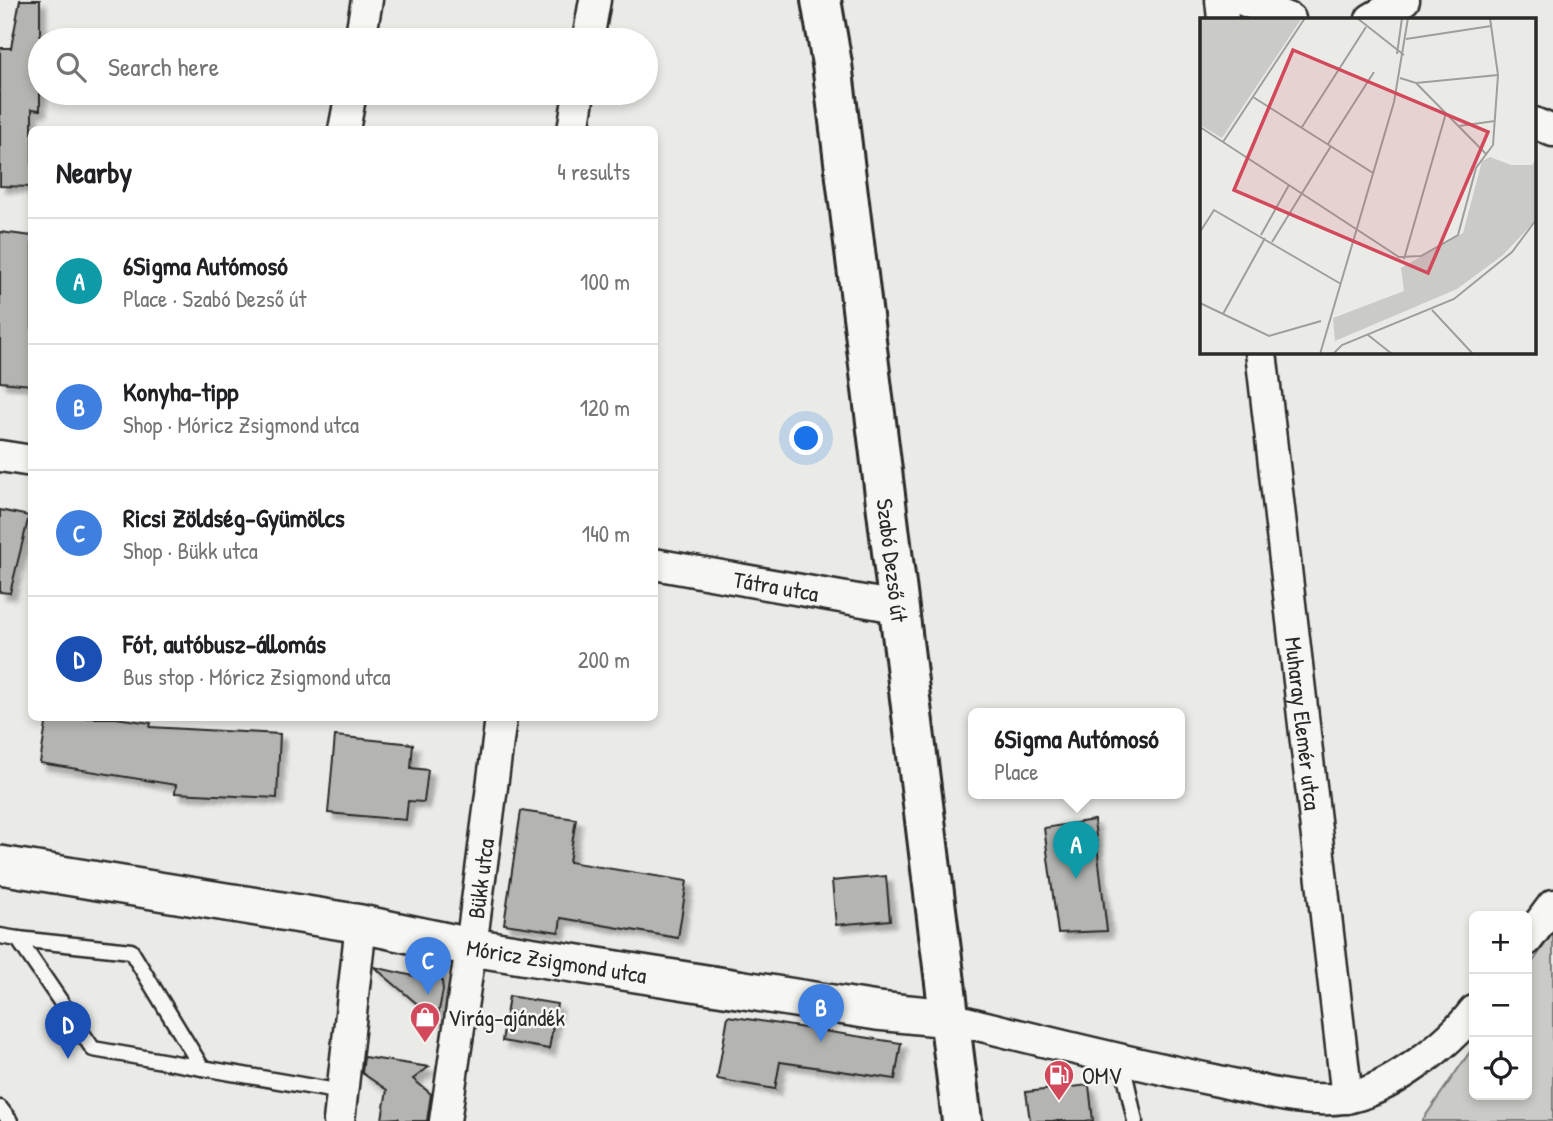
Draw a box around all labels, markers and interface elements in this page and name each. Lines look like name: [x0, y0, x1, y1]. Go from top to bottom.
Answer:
inset map: [1200, 18, 1536, 354]
search box: [28, 28, 658, 105]
icon: search: [52, 48, 90, 86]
text: Search here: [108, 49, 219, 84]
text: Nearby: [56, 152, 132, 192]
text: 4 results: [557, 156, 630, 187]
text: 6Sigma Autómosó: [123, 248, 288, 283]
text: A: [73, 266, 85, 297]
text: 100 m: [580, 266, 630, 297]
text: Place · Szabó Dezső út: [123, 283, 306, 314]
text: Konyha-tipp: [123, 374, 238, 409]
text: B: [73, 392, 85, 423]
text: 120 m: [580, 392, 630, 423]
text: Shop · Móricz Zsigmond utca: [123, 409, 359, 440]
your location: [789, 421, 823, 455]
street label: Szabó Dezső út: [870, 497, 916, 625]
text: Ricsi Zöldség-Gyümölcs: [123, 500, 345, 535]
text: C: [73, 518, 85, 549]
text: 140 m: [582, 518, 630, 549]
text: Shop · Bükk utca: [123, 535, 258, 566]
street label: Tátra utca: [731, 563, 821, 608]
text: Fót, autóbusz-állomás: [123, 626, 326, 661]
street label: Muharay Elemér utca: [1278, 635, 1329, 812]
text: D: [74, 644, 84, 675]
text: 200 m: [578, 644, 630, 675]
text: Bus stop · Móricz Zsigmond utca: [123, 661, 391, 692]
popup: [968, 708, 1185, 799]
text: 6Sigma Autómosó: [994, 721, 1159, 756]
text: Place: [994, 756, 1038, 787]
pin: A: [1053, 821, 1099, 879]
street label: Bükk utca: [459, 837, 501, 920]
map controls: [1469, 911, 1532, 1100]
button: +: [1469, 911, 1532, 974]
street label: Móricz Zsigmond utca: [465, 931, 649, 990]
pin: C: [405, 937, 451, 995]
button: −: [1469, 974, 1532, 1037]
pin: B: [798, 984, 844, 1042]
shop icon: Virág-ajándék: [408, 1000, 442, 1044]
pin: D: [45, 1001, 91, 1059]
place label: Virág-ajándék: [448, 1002, 565, 1033]
button: locate: [1469, 1037, 1532, 1100]
fuel station icon: OMV: [1042, 1058, 1076, 1102]
place label: OMV: [1082, 1060, 1121, 1091]

